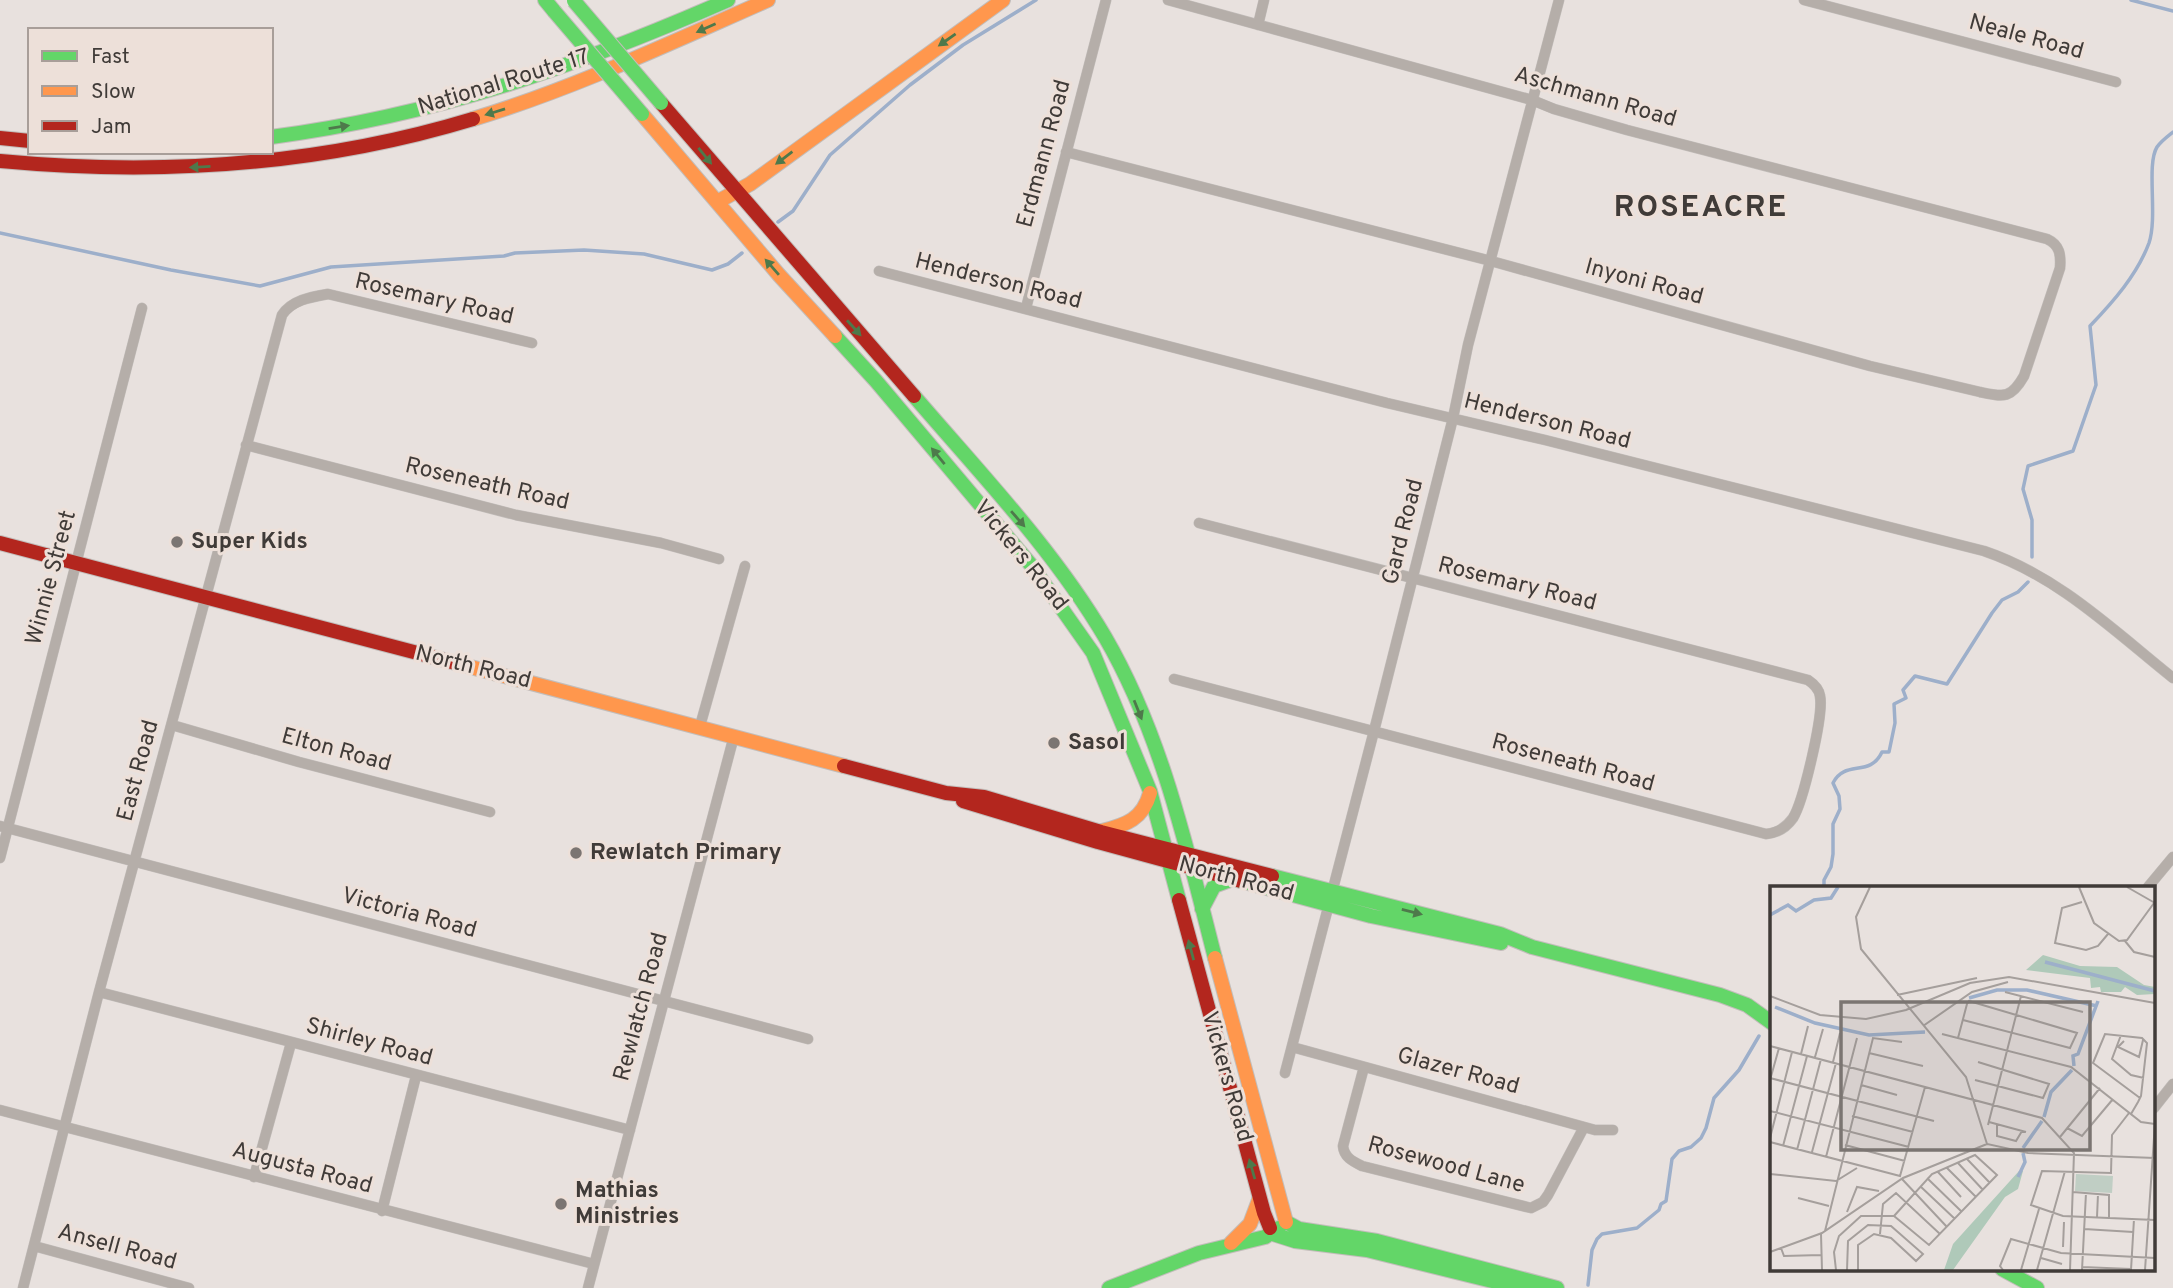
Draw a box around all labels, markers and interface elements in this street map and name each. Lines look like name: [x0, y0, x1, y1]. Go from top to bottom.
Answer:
street label: Neale Road: [1965, 9, 2087, 67]
one-way arrow: [696, 22, 716, 34]
legend: [28, 28, 273, 154]
one-way arrow: [938, 33, 956, 47]
street label: National Route 17: [415, 43, 593, 123]
text: Fast: [91, 44, 130, 71]
street label: Aschmann Road: [1510, 61, 1680, 135]
street label: Erdmann Road: [1011, 77, 1079, 231]
text: Slow: [91, 79, 136, 106]
one-way arrow: [484, 108, 505, 118]
text: Jam: [91, 114, 132, 141]
one-way arrow: [328, 121, 350, 132]
one-way arrow: [697, 147, 712, 165]
one-way arrow: [775, 151, 793, 165]
one-way arrow: [188, 161, 210, 172]
district label: ROSEACRE: [1614, 190, 1788, 227]
street label: Henderson Road: [911, 247, 1085, 317]
street label: Inyoni Road: [1582, 253, 1706, 313]
one-way arrow: [765, 258, 780, 275]
street label: Rosemary Road: [352, 268, 516, 332]
one-way arrow: [845, 319, 861, 336]
street label: Henderson Road: [1460, 387, 1634, 457]
one-way arrow: [931, 447, 946, 465]
street label: Roseneath Road: [402, 452, 572, 518]
street label: Gard Road: [1377, 476, 1431, 588]
street label: Vickers Road: [966, 495, 1074, 617]
street label: Winnie Street: [20, 507, 84, 649]
one-way arrow: [1010, 510, 1025, 527]
place label: Super Kids: [191, 528, 308, 557]
marker: Super Kids: [169, 534, 185, 550]
street label: Rosemary Road: [1435, 551, 1599, 619]
street label: North Road: [412, 640, 534, 696]
one-way arrow: [1133, 700, 1144, 721]
street label: East Road: [112, 717, 166, 825]
street label: Elton Road: [278, 722, 394, 780]
street label: Roseneath Road: [1488, 728, 1658, 800]
place label: Sasol: [1068, 729, 1126, 758]
marker: Sasol: [1046, 735, 1062, 751]
place label: Rewlatch Primary: [590, 839, 782, 868]
marker: Rewlatch Primary: [568, 845, 584, 861]
street label: North Road: [1175, 851, 1297, 909]
street label: Victoria Road: [338, 882, 480, 946]
inset map: [1770, 886, 2156, 1270]
one-way arrow: [1401, 907, 1423, 918]
street label: Rewlatch Road: [608, 930, 676, 1084]
one-way arrow: [1185, 939, 1196, 961]
street label: Vickers Road: [1194, 1008, 1258, 1146]
street label: Shirley Road: [302, 1012, 436, 1074]
street label: Glazer Road: [1394, 1042, 1522, 1102]
street label: Rosewood Lane: [1364, 1131, 1528, 1201]
street label: Augusta Road: [229, 1136, 375, 1202]
one-way arrow: [1246, 1158, 1256, 1179]
place label: Mathias Ministries: [575, 1177, 679, 1232]
marker: Mathias Ministries: [553, 1196, 569, 1212]
street label: Ansell Road: [54, 1218, 180, 1278]

